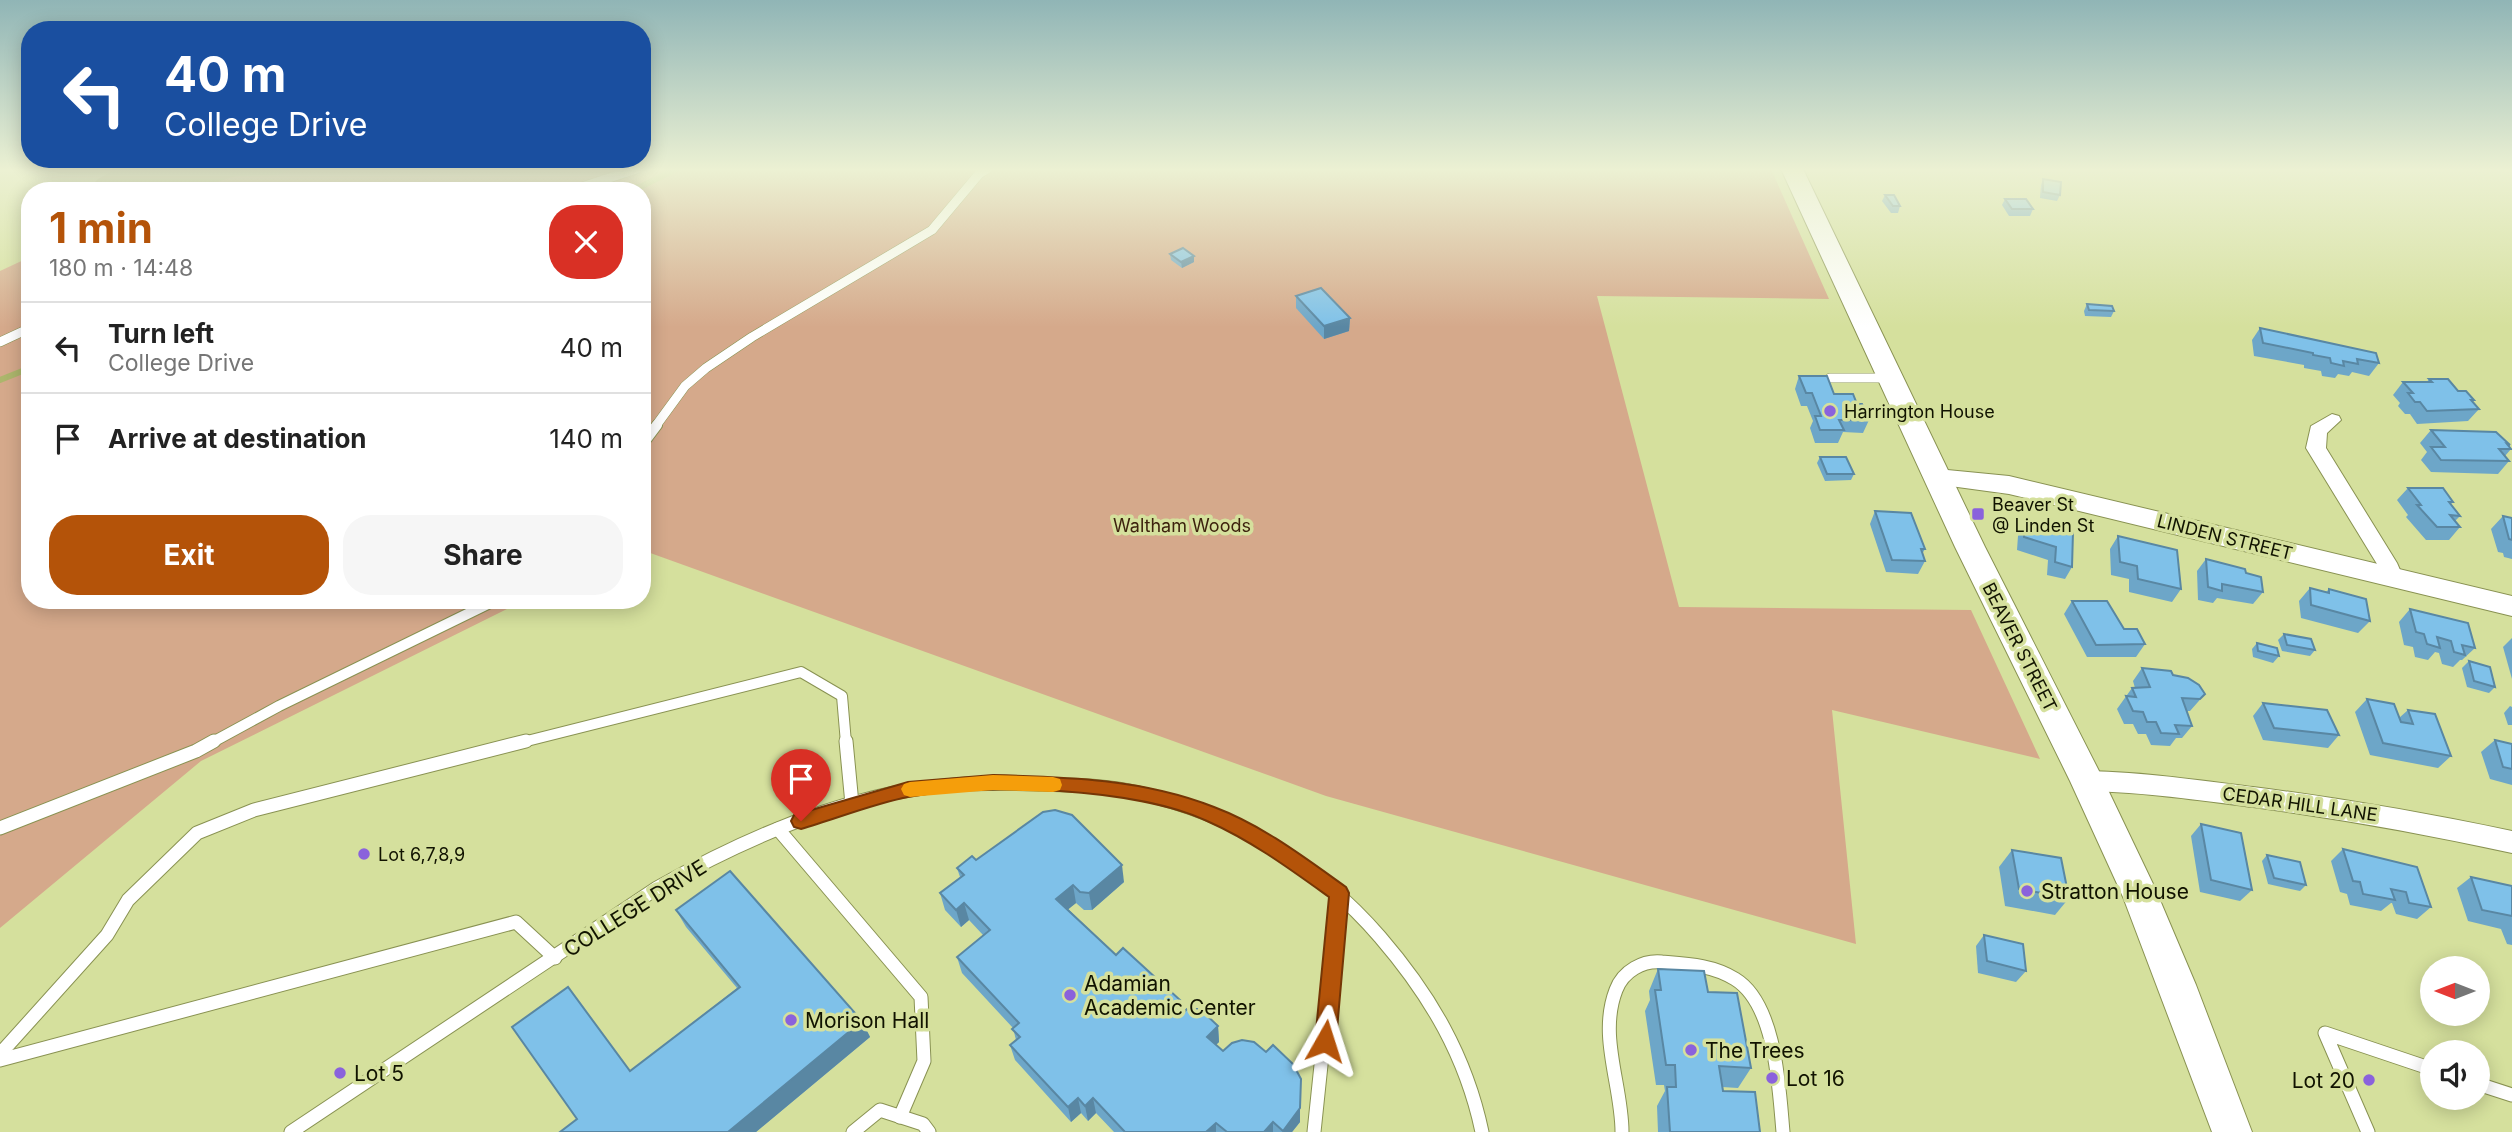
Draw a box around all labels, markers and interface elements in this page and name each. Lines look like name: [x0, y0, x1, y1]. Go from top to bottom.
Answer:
text: 40 m: [164, 45, 287, 104]
icon: left: [49, 49, 140, 140]
text: College Drive: [164, 105, 367, 144]
text: 1 min: [49, 202, 153, 253]
button: close: [549, 205, 623, 279]
text: 180 m · 14:48: [49, 254, 193, 282]
text: Turn left: [108, 318, 214, 349]
icon: left: [49, 329, 87, 367]
text: 40 m: [560, 332, 623, 363]
text: College Drive: [108, 349, 254, 377]
place label: Harrington House: [1844, 401, 1995, 422]
marker: Harrington House: [1822, 403, 1838, 419]
icon: arrive: [49, 420, 87, 458]
text: Arrive at destination: [108, 423, 367, 454]
text: 140 m: [549, 423, 623, 454]
place label: Beaver St @ Linden St: [1992, 494, 2094, 536]
marker: Beaver St @ Linden St: [1970, 506, 1986, 522]
street label: LINDEN STREET: [2155, 510, 2295, 564]
button: Exit: [49, 515, 329, 595]
button: Share: [343, 515, 623, 595]
park label: Waltham Woods: [1113, 515, 1251, 536]
street label: BEAVER STREET: [1978, 579, 2062, 715]
pin: [771, 749, 831, 821]
icon: arrive: [782, 760, 820, 798]
street label: CEDAR HILL LANE: [2221, 783, 2379, 825]
place label: Lot 6,7,8,9: [378, 844, 465, 865]
marker: Lot 6,7,8,9: [356, 846, 372, 862]
street label: COLLEGE DRIVE: [559, 854, 711, 962]
place label: Stratton House: [2041, 879, 2189, 904]
marker: Stratton House: [2019, 883, 2035, 899]
north arrow: [2420, 956, 2490, 1026]
map controls: [2420, 956, 2490, 1110]
place label: Adamian Academic Center: [1084, 971, 1256, 1020]
marker: Adamian Academic Center: [1062, 987, 1078, 1003]
position arrow: [1288, 1004, 1362, 1078]
place label: Morison Hall: [805, 1008, 929, 1033]
marker: Morison Hall: [783, 1012, 799, 1028]
place label: The Trees: [1705, 1038, 1805, 1063]
button: sound: [2420, 1040, 2490, 1110]
marker: The Trees: [1683, 1042, 1699, 1058]
place label: Lot 5: [354, 1061, 404, 1086]
marker: Lot 5: [332, 1065, 348, 1081]
place label: Lot 16: [1786, 1066, 1845, 1091]
place label: Lot 20: [2292, 1068, 2355, 1093]
marker: Lot 16: [1764, 1070, 1780, 1086]
marker: Lot 20: [2361, 1072, 2377, 1088]

